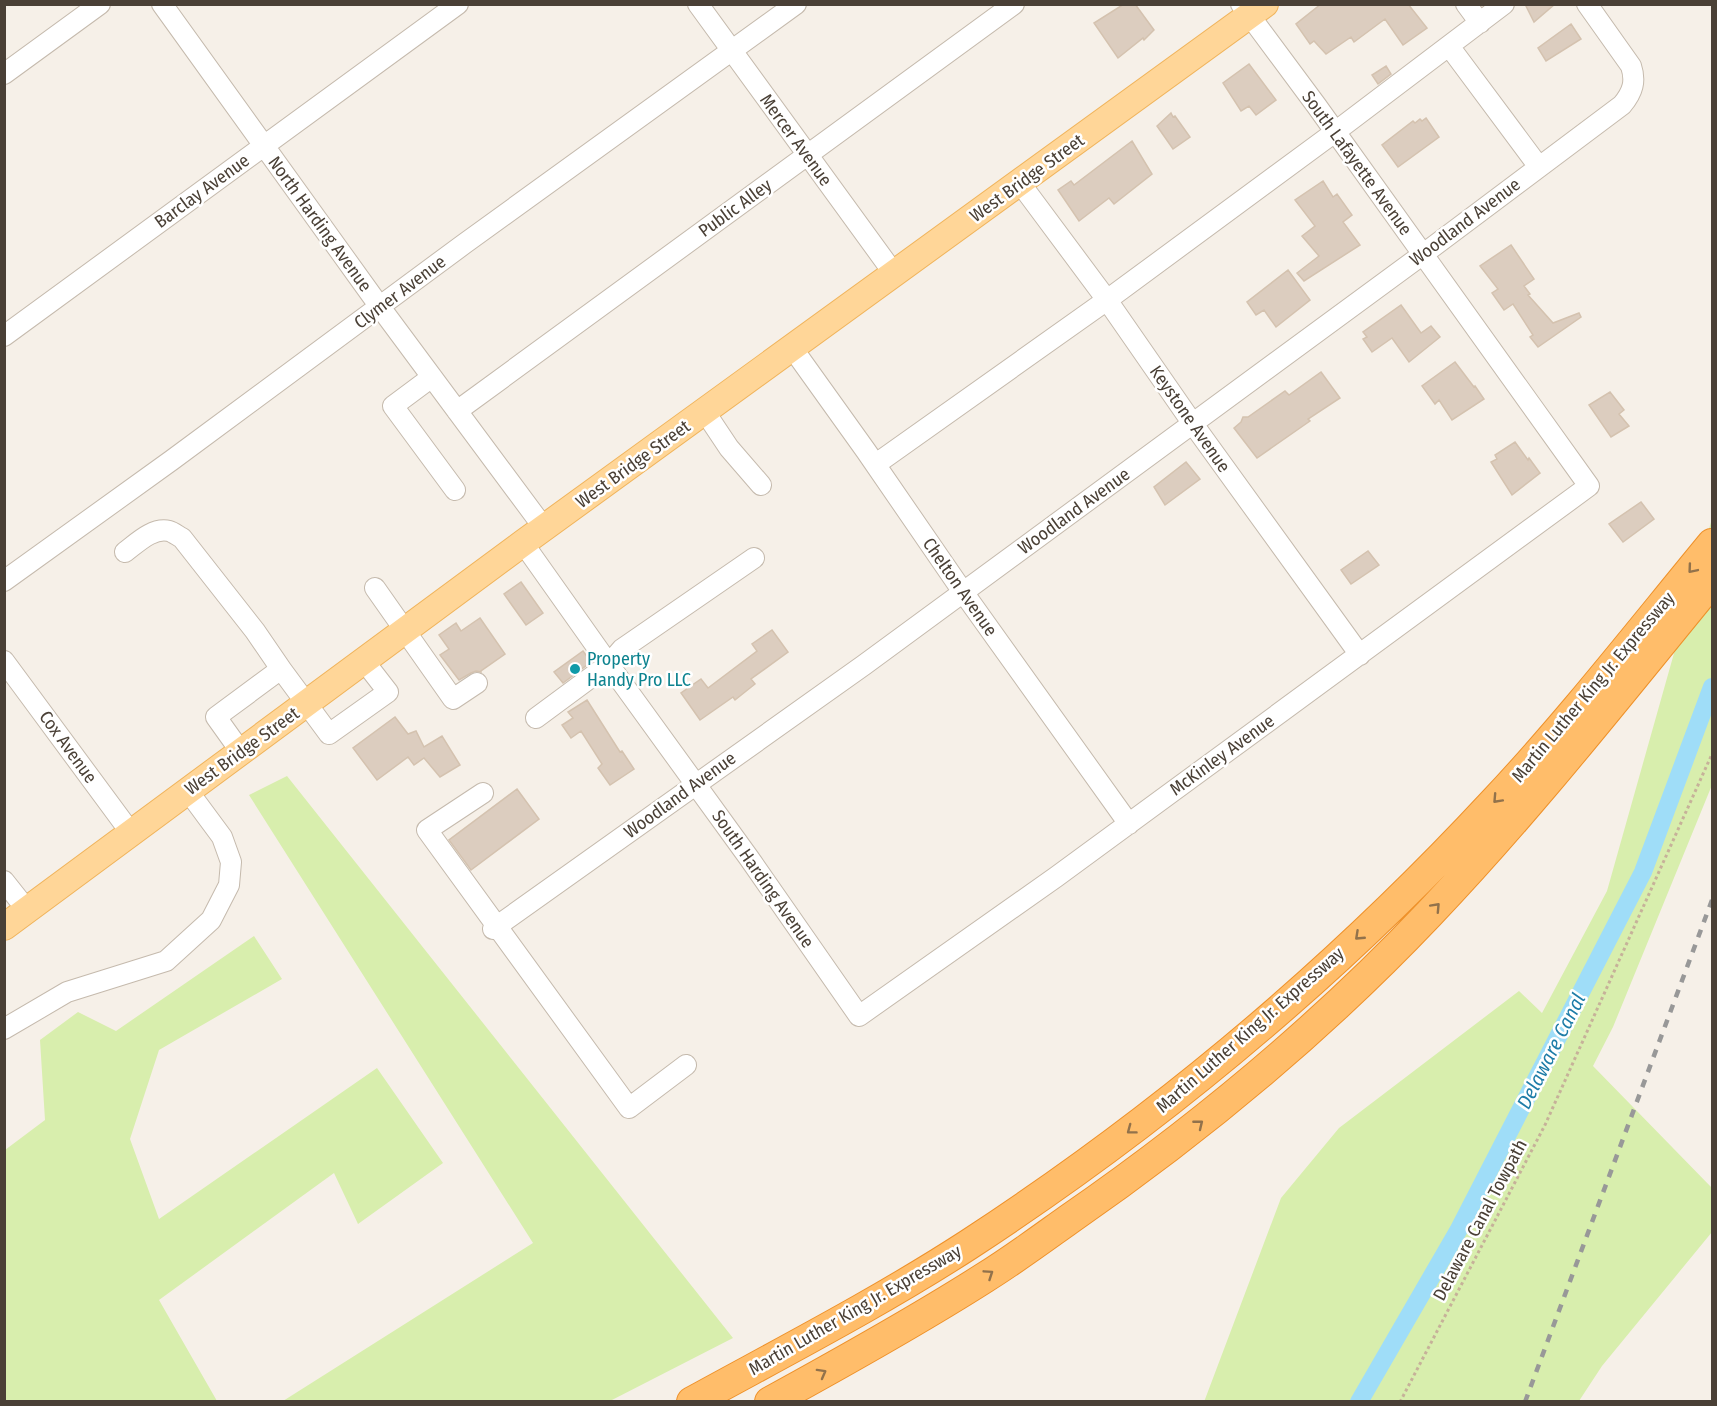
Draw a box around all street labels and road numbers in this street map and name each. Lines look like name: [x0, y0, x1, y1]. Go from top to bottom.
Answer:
street label: South Lafayette Avenue: [1297, 86, 1417, 240]
street label: Mercer Avenue: [755, 90, 837, 190]
street label: West Bridge Street: [966, 129, 1089, 227]
street label: Barclay Avenue: [150, 149, 254, 233]
street label: North Harding Avenue: [263, 152, 377, 296]
street label: Woodland Avenue: [1405, 173, 1525, 271]
street label: Public Alley: [694, 174, 776, 242]
street label: Clymer Avenue: [350, 250, 450, 334]
street label: Keystone Avenue: [1145, 361, 1235, 477]
street label: West Bridge Street: [572, 415, 695, 513]
street label: Woodland Avenue: [1014, 463, 1134, 559]
street label: Chelton Avenue: [918, 534, 1002, 640]
street label: Martin Luther King Jr. Expressway: [1507, 587, 1679, 787]
street label: West Bridge Street: [181, 702, 304, 800]
street label: Cox Avenue: [34, 706, 102, 788]
street label: McKinley Avenue: [1165, 710, 1279, 800]
street label: Woodland Avenue: [620, 747, 740, 843]
street label: South Harding Avenue: [707, 806, 819, 952]
street label: Martin Luther King Jr. Expressway: [1152, 942, 1348, 1118]
street label: Delaware Canal Towpath: [1428, 1136, 1532, 1304]
street label: Martin Luther King Jr. Expressway: [745, 1240, 965, 1380]

